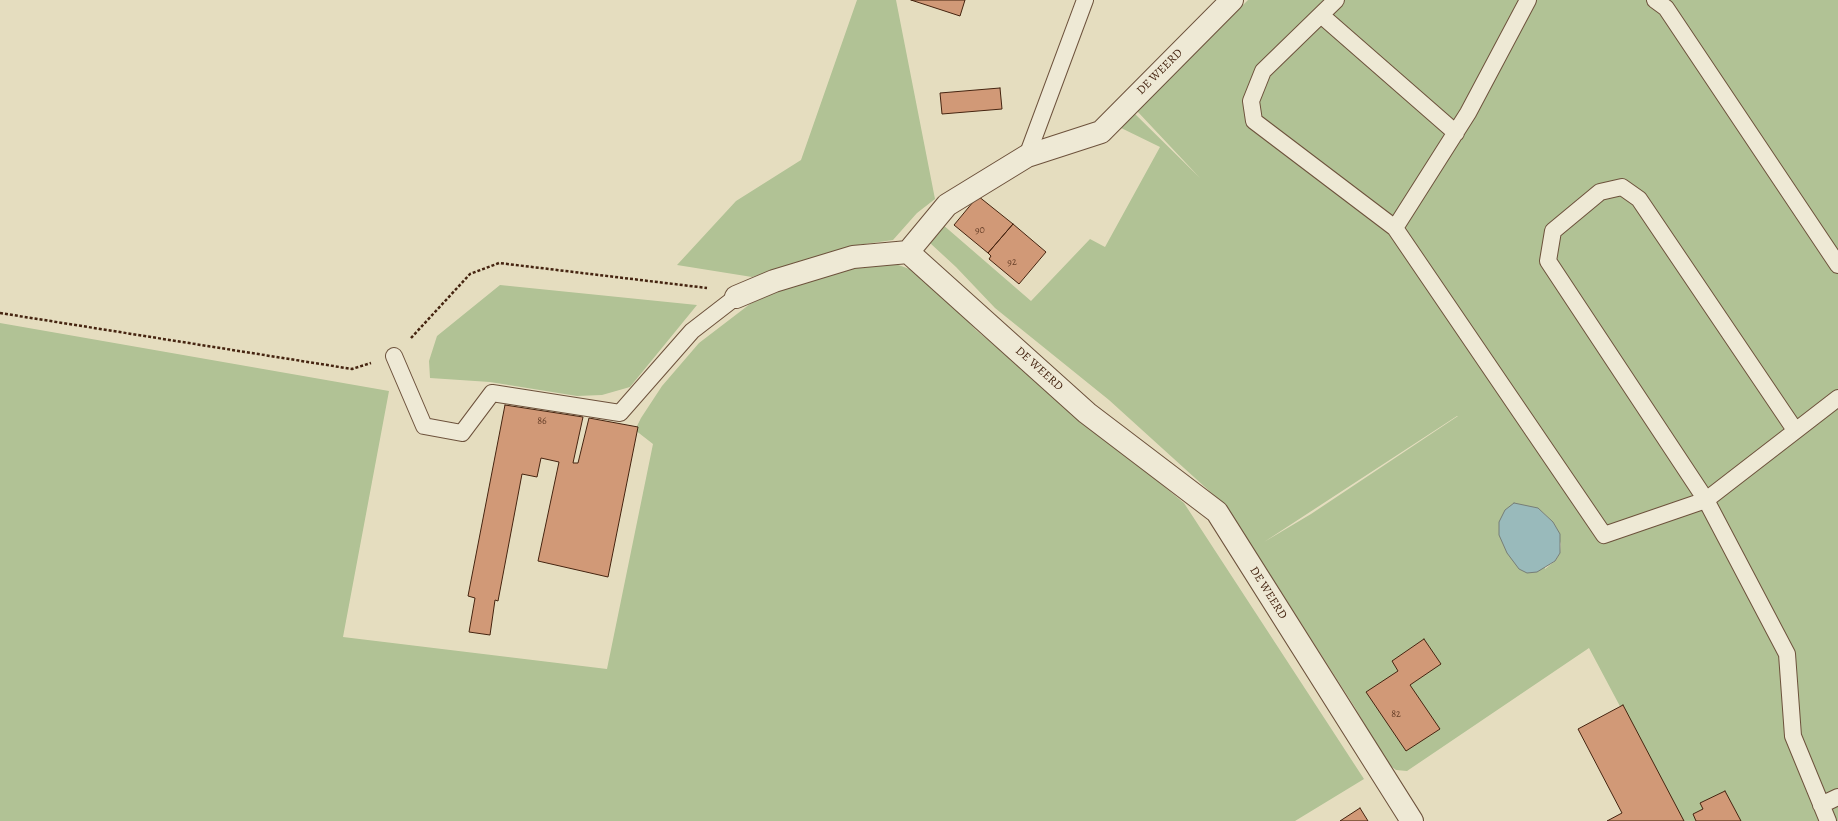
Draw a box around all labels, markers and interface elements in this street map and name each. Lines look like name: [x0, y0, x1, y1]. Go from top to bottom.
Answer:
street label: DE WEERD: [1134, 46, 1186, 98]
house number: 90: [975, 225, 985, 237]
house number: 92: [1007, 257, 1017, 269]
street label: DE WEERD: [1012, 344, 1066, 394]
house number: 86: [537, 416, 547, 428]
street label: DE WEERD: [1246, 564, 1290, 622]
house number: 82: [1391, 709, 1401, 721]

